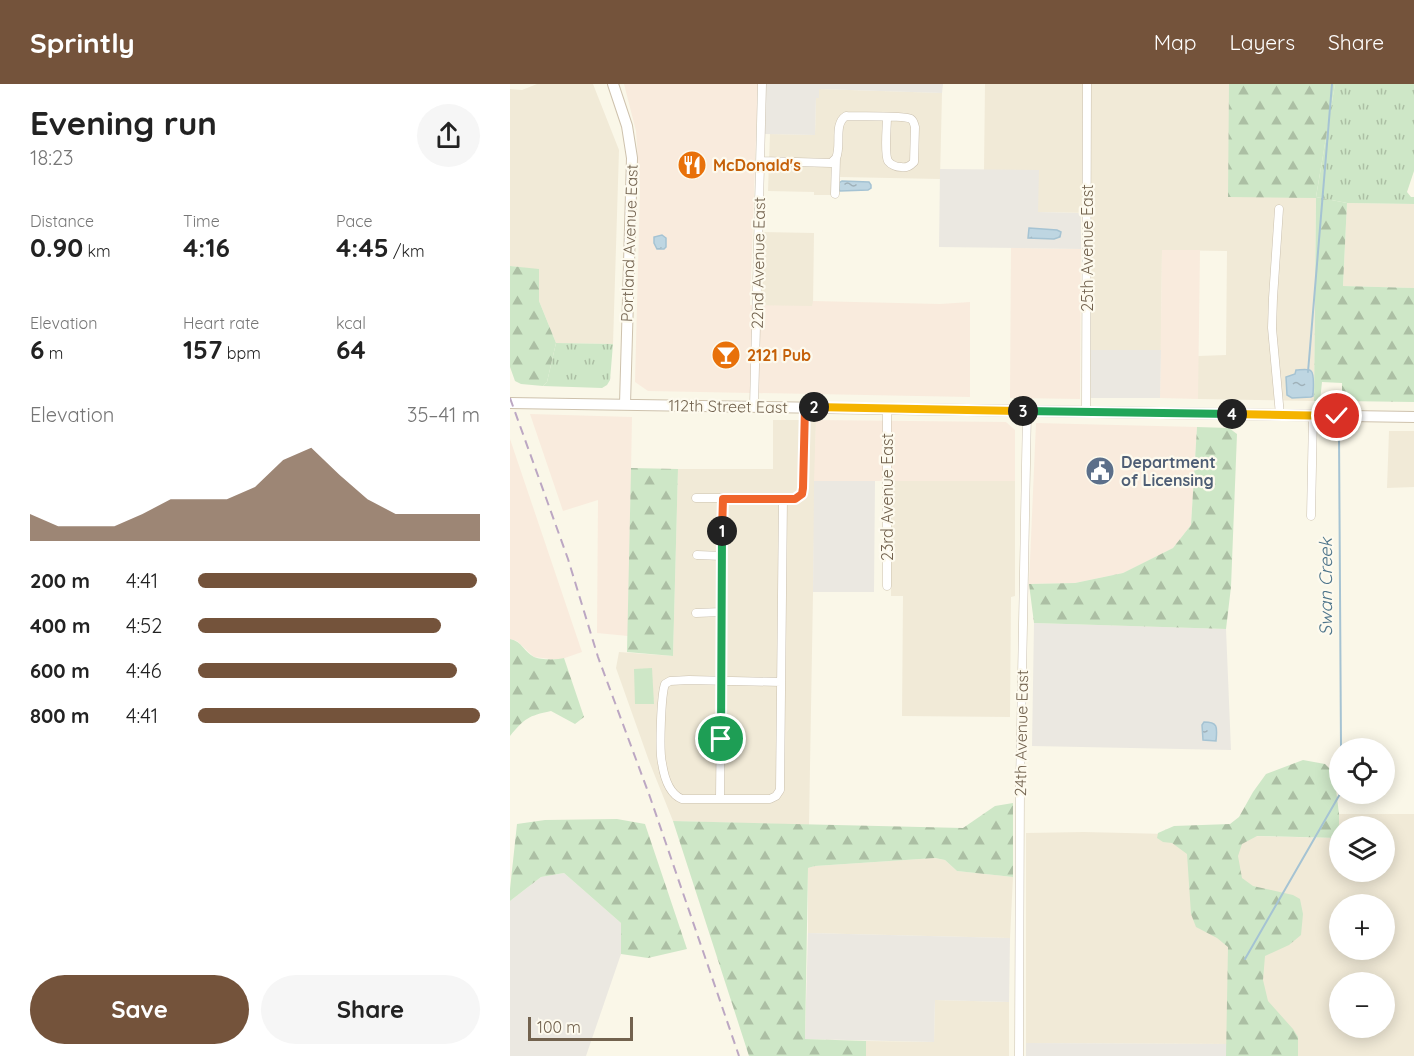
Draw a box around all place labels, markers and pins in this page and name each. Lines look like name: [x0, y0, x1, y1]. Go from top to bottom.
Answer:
restaurant icon: McDonald's: [676, 149, 708, 181]
place label: McDonald's: [713, 155, 801, 175]
bar icon: 2121 Pub: [710, 339, 742, 371]
place label: 2121 Pub: [747, 345, 811, 365]
pin: [1311, 390, 1362, 441]
pin: 2: [799, 392, 829, 422]
pin: 3: [1008, 396, 1038, 426]
pin: 4: [1217, 399, 1247, 429]
place label: Department of Licensing: [1121, 452, 1216, 490]
public building icon: Department of Licensing: [1084, 455, 1116, 487]
pin: 1: [707, 516, 737, 546]
pin: [695, 713, 746, 764]

